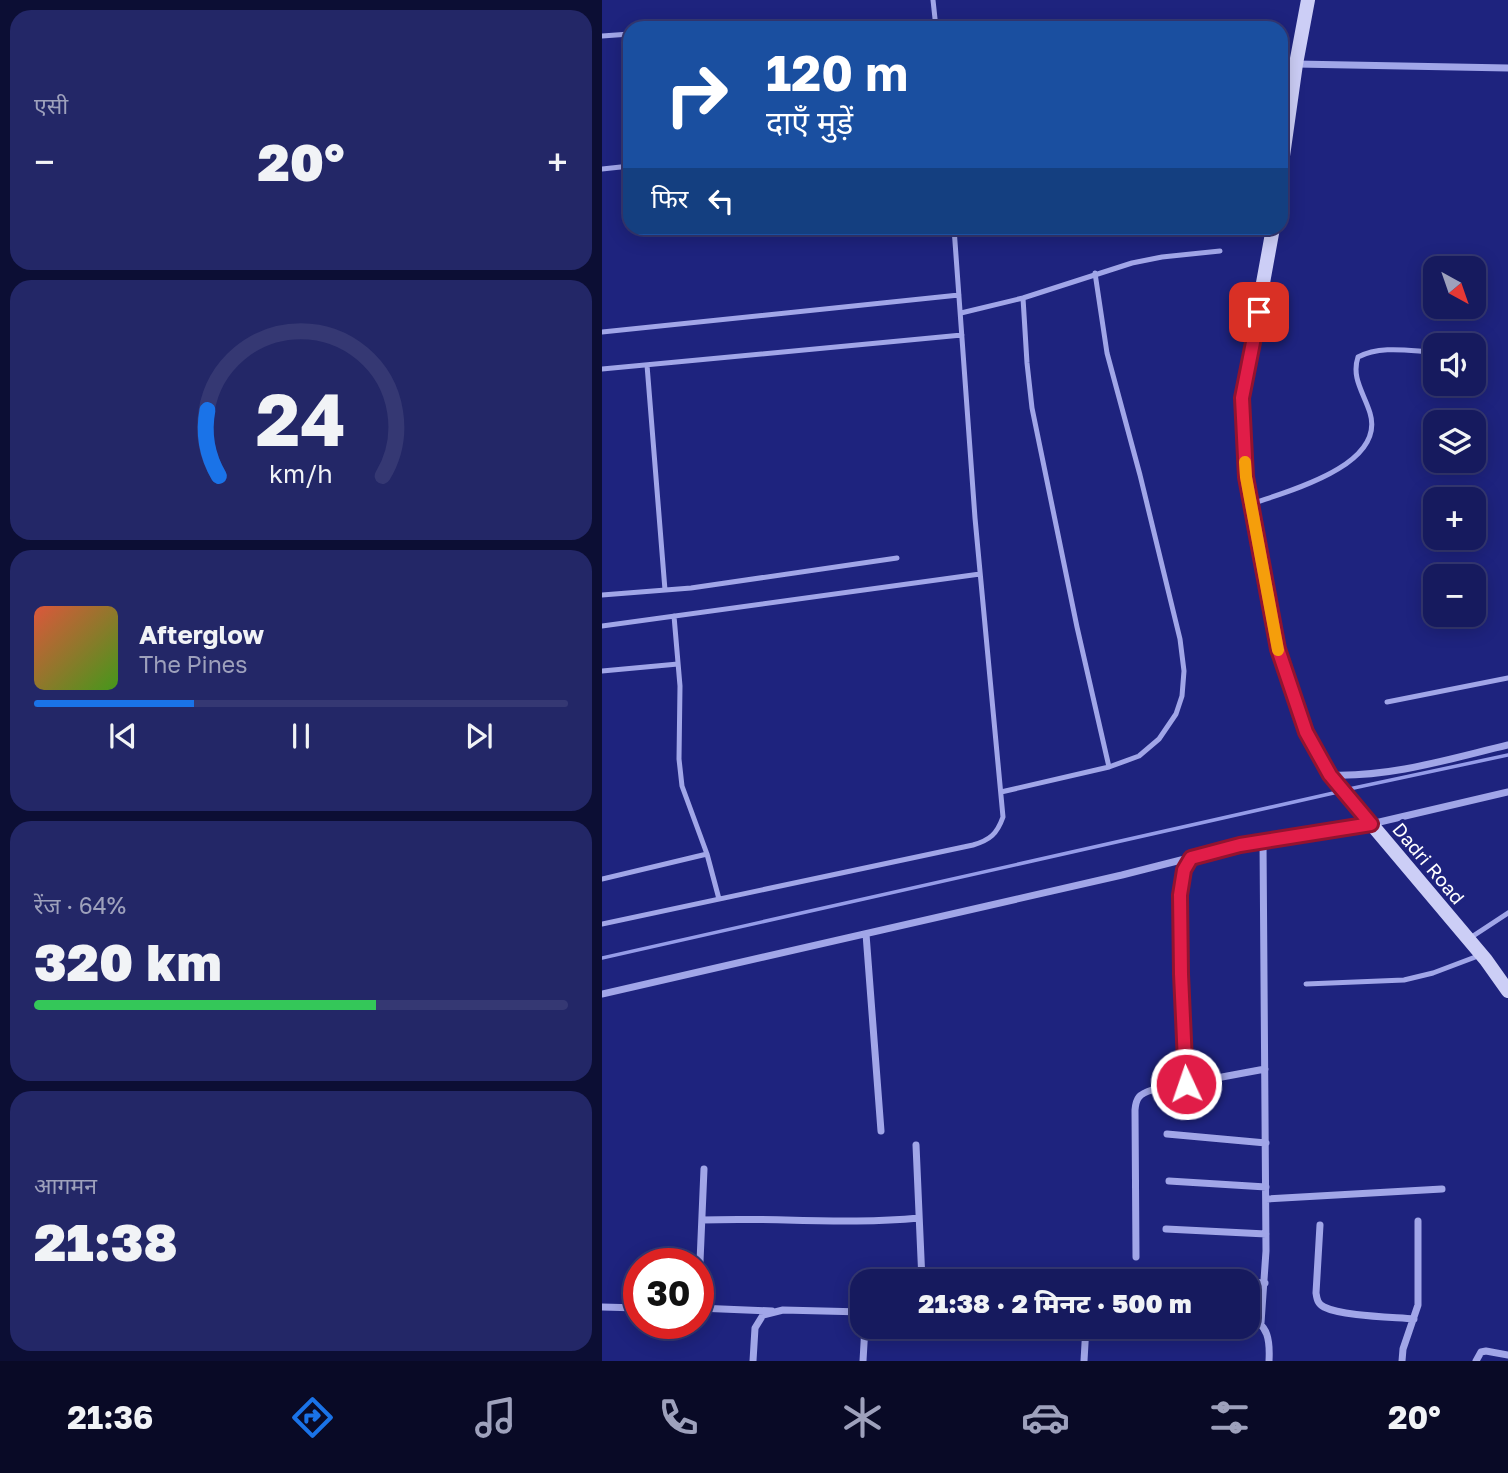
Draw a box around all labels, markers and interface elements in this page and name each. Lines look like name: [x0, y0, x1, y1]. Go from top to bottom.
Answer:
text: 120 m: [766, 43, 908, 102]
icon: right: [651, 49, 742, 140]
text: एसी: [34, 91, 68, 119]
text: दाएँ मुड़ें: [766, 103, 853, 141]
text: 20°: [258, 130, 344, 192]
text: −: [34, 139, 55, 184]
text: +: [547, 139, 568, 184]
icon: left: [702, 182, 740, 220]
text: फिर: [651, 183, 688, 214]
north arrow: [1423, 256, 1486, 318]
map controls: [1423, 256, 1486, 627]
pin: [1229, 282, 1289, 342]
icon: arrive: [1240, 293, 1278, 331]
button: sound: [1423, 333, 1486, 396]
text: 24: [256, 376, 346, 463]
button: layers: [1423, 410, 1486, 473]
text: km/h: [269, 458, 333, 489]
button: +: [1423, 487, 1486, 550]
button: −: [1423, 564, 1486, 627]
text: Afterglow: [139, 619, 264, 650]
text: The Pines: [139, 650, 247, 678]
icon: previous: [104, 717, 142, 755]
icon: pause: [282, 717, 320, 755]
icon: next: [460, 717, 498, 755]
street label: Dadri Road: [1388, 817, 1470, 909]
text: रेंज · 64%: [34, 891, 126, 919]
text: 320 km: [34, 930, 222, 992]
position arrow: [1149, 1047, 1223, 1121]
text: आगमन: [34, 1171, 97, 1199]
text: 21:38: [34, 1210, 178, 1272]
speed limit sign: 30: [623, 1248, 714, 1339]
text: 21:38 · 2 मिनट · 500 m: [918, 1288, 1192, 1319]
icon: directions: [288, 1393, 337, 1442]
icon: music: [471, 1393, 520, 1442]
icon: phone: [654, 1393, 703, 1442]
icon: climate: [838, 1393, 887, 1442]
icon: car: [1021, 1393, 1070, 1442]
icon: filters: [1205, 1393, 1254, 1442]
text: 21:36: [67, 1398, 153, 1436]
text: 20°: [1388, 1398, 1441, 1436]

